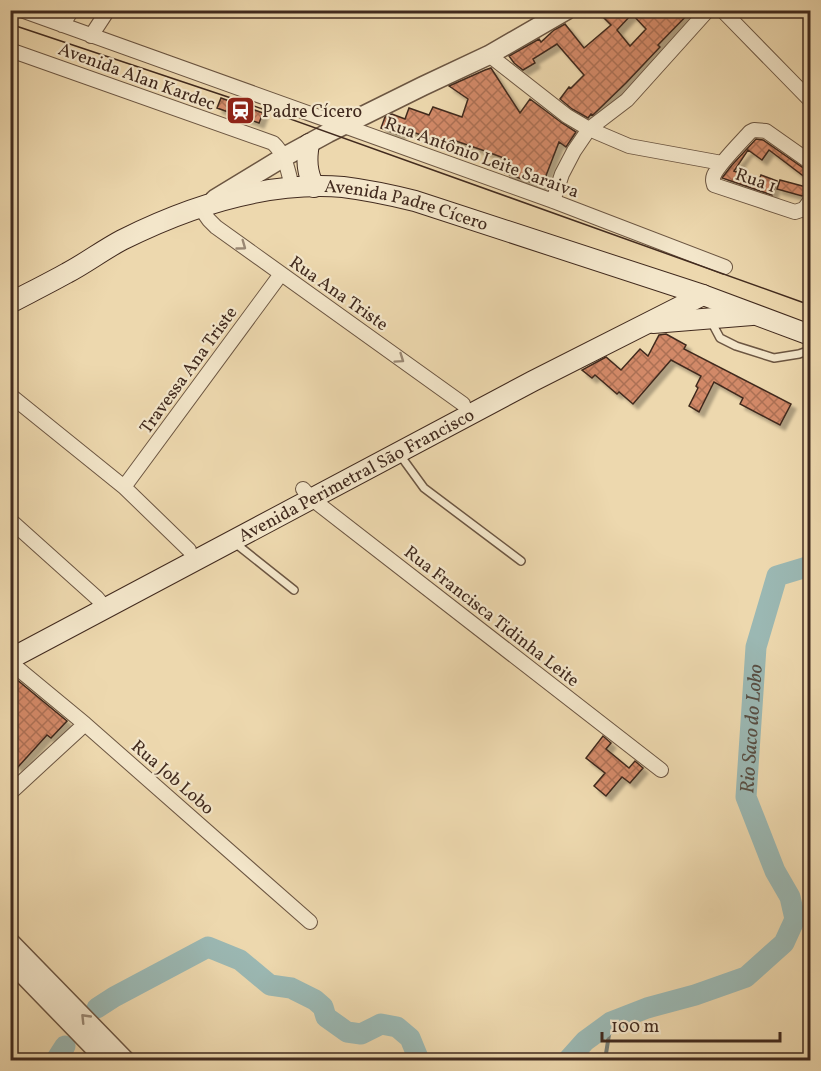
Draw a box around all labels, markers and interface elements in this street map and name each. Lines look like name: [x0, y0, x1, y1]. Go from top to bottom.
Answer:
street label: Avenida Alan Kardec: [55, 37, 218, 117]
station icon: Padre Cícero: [225, 95, 257, 127]
place label: Padre Cícero: [262, 100, 362, 125]
street label: Rua Antônio Leite Saraiva: [381, 112, 582, 205]
street label: Rua 1: [732, 163, 779, 200]
street label: Avenida Padre Cícero: [324, 175, 491, 238]
one-way arrow: [235, 238, 246, 249]
street label: Rua Ana Triste: [284, 251, 393, 338]
street label: Travessa Ana Triste: [134, 302, 244, 440]
one-way arrow: [394, 352, 405, 363]
street label: Avenida Perimetral São Francisco: [234, 403, 479, 549]
street label: Rua Francisca Tidinha Leite: [398, 541, 584, 694]
water label: Rio Saco do Lobo: [734, 663, 771, 794]
street label: Rua Job Lobo: [125, 735, 219, 821]
scale bar: [602, 1005, 780, 1043]
one-way arrow: [81, 1015, 92, 1026]
text: 100 m: [611, 1015, 660, 1040]

